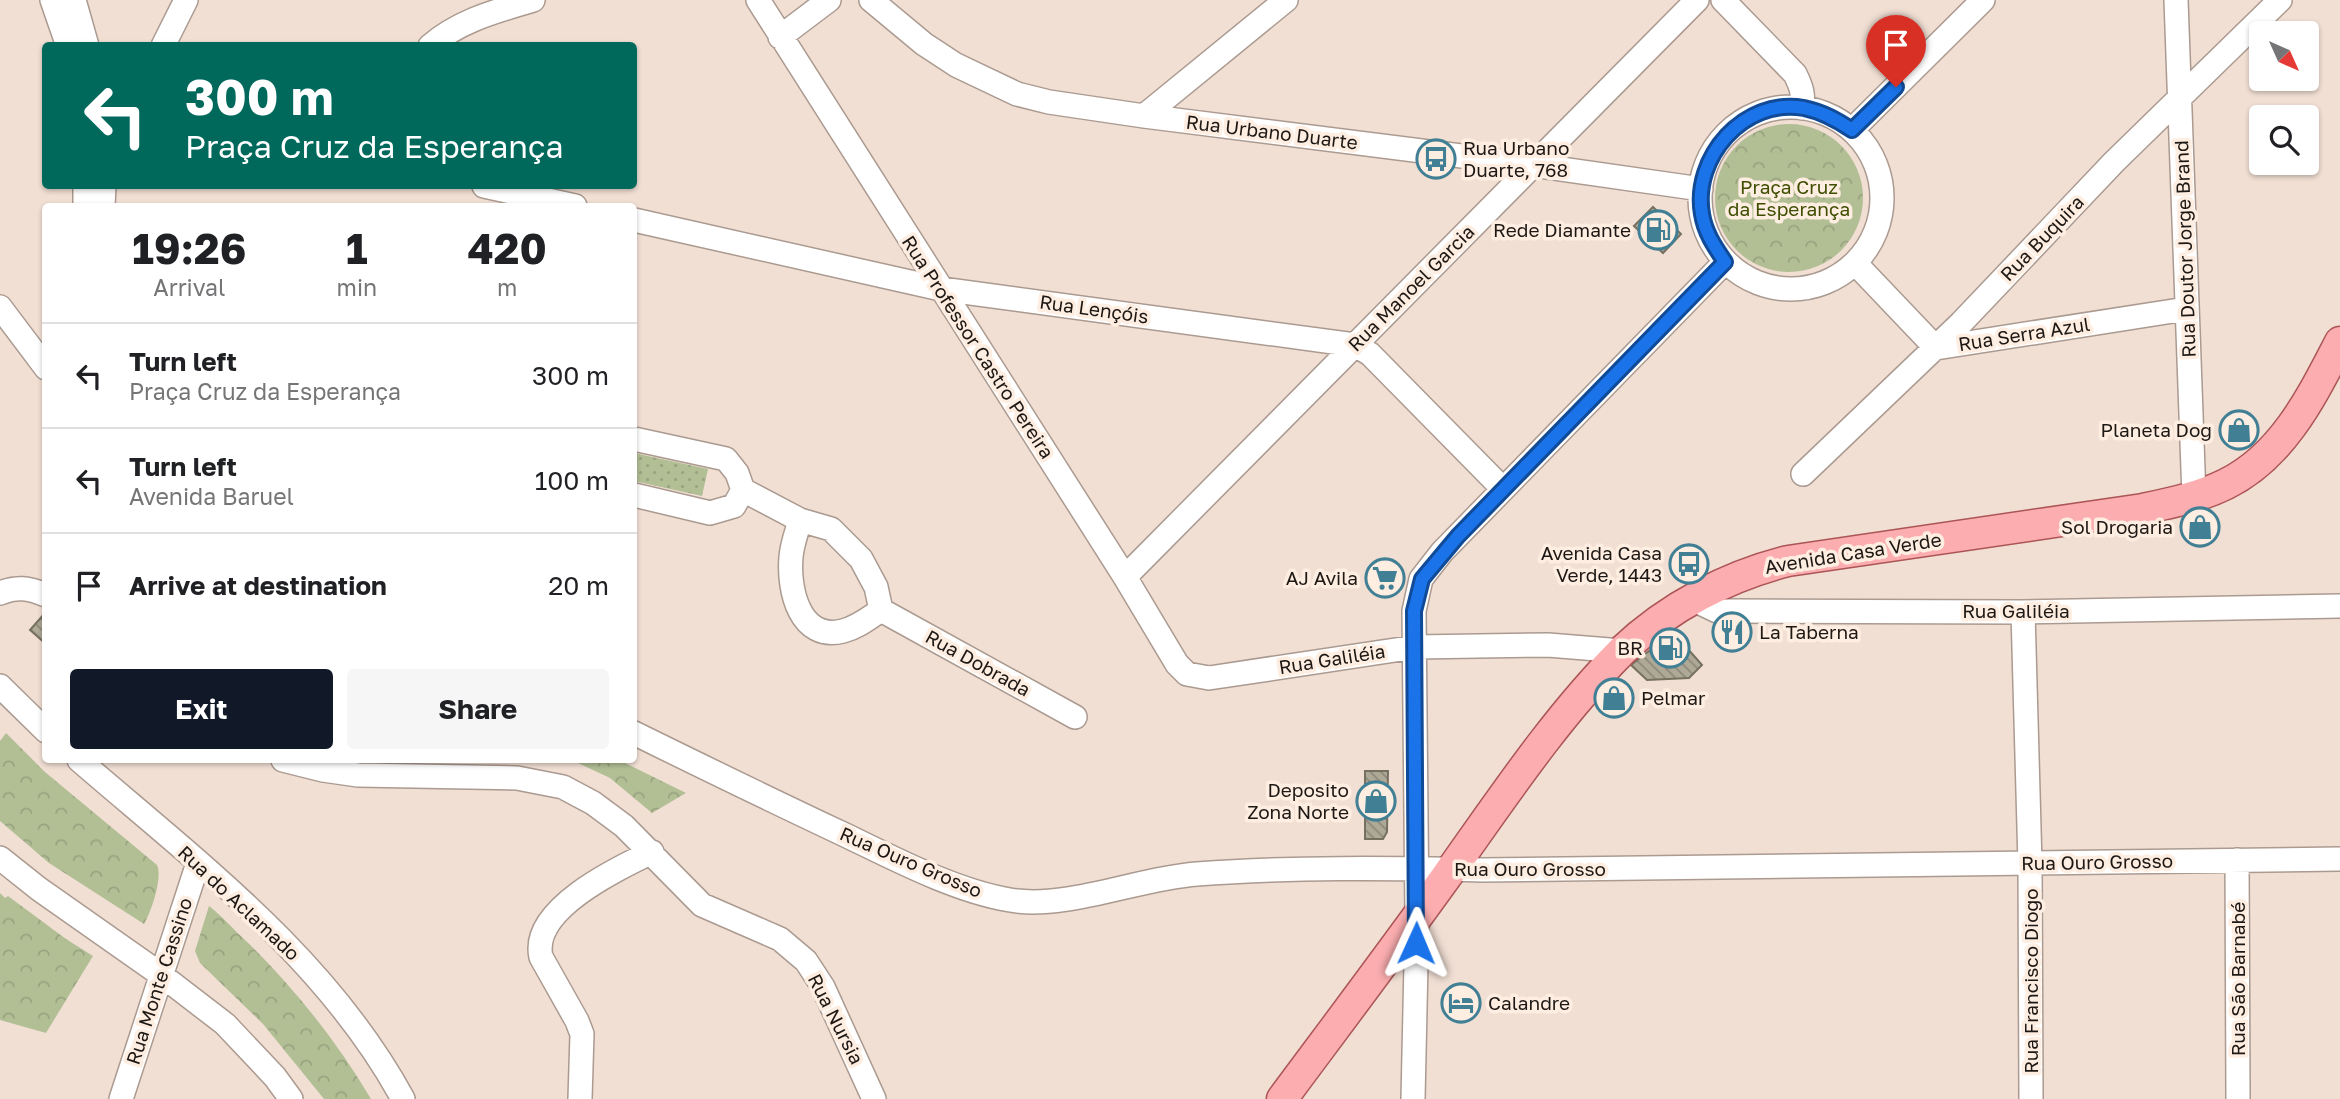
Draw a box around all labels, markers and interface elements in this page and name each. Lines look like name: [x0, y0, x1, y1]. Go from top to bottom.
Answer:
pin: [1866, 15, 1926, 87]
north arrow: [2249, 21, 2319, 91]
map controls: [2249, 21, 2319, 175]
icon: arrive: [1877, 26, 1915, 64]
text: 300 m: [185, 67, 334, 126]
icon: left: [70, 70, 161, 161]
button: search: [2249, 105, 2319, 175]
street label: Rua Urbano Duarte: [1185, 110, 1359, 153]
text: Praça Cruz da Esperança: [185, 127, 564, 165]
place label: Rua Urbano Duarte, 768: [1463, 136, 1569, 181]
bus stop icon: Rua Urbano Duarte, 768: [1415, 138, 1457, 180]
street label: Rua Doutor Jorge Brand: [2169, 140, 2200, 358]
park label: Praça Cruz da Esperança: [1728, 175, 1850, 220]
street label: Rua Buquira: [1995, 190, 2088, 285]
fuel station icon: Rede Diamante: [1637, 209, 1679, 251]
place label: Rede Diamante: [1493, 218, 1631, 241]
street label: Rua Manoel Garcia: [1343, 220, 1479, 356]
text: 19:26: [132, 223, 246, 273]
text: 1: [346, 223, 368, 273]
text: 420: [468, 223, 547, 273]
street label: Rua Professor Castro Pereira: [898, 231, 1059, 462]
text: Arrival: [153, 273, 225, 301]
text: min: [337, 273, 377, 301]
text: m: [497, 273, 517, 301]
street label: Rua Lençóis: [1038, 289, 1150, 328]
street label: Rua Serra Azul: [1956, 312, 2091, 355]
text: Turn left: [129, 346, 237, 377]
icon: left: [70, 357, 108, 395]
text: 300 m: [532, 360, 609, 391]
text: Praça Cruz da Esperança: [129, 377, 401, 405]
shop icon: Planeta Dog: [2218, 409, 2260, 451]
place label: Planeta Dog: [2101, 418, 2212, 441]
text: Turn left: [129, 451, 237, 482]
icon: left: [70, 462, 108, 500]
text: 100 m: [535, 465, 609, 496]
text: Avenida Baruel: [129, 482, 294, 510]
shop icon: Sol Drogaria: [2179, 506, 2221, 548]
place label: Sol Drogaria: [2061, 515, 2173, 538]
street label: Avenida Casa Verde: [1763, 527, 1943, 578]
place label: Avenida Casa Verde, 1443: [1541, 541, 1662, 586]
bus stop icon: Avenida Casa Verde, 1443: [1668, 543, 1710, 585]
supermarket icon: AJ Avila: [1364, 557, 1406, 599]
place label: AJ Avila: [1286, 566, 1358, 589]
icon: arrive: [70, 567, 108, 605]
text: Arrive at destination: [129, 570, 387, 601]
text: 20 m: [548, 570, 609, 601]
street label: Rua Galiléia: [1962, 599, 2070, 622]
restaurant icon: La Taberna: [1711, 611, 1753, 653]
place label: La Taberna: [1759, 620, 1859, 643]
street label: Rua Dobrada: [922, 624, 1035, 701]
fuel station icon: BR: [1649, 627, 1691, 669]
place label: BR: [1617, 636, 1643, 659]
street label: Rua Galiléia: [1277, 639, 1387, 678]
button: Exit: [70, 669, 333, 749]
button: Share: [347, 669, 609, 749]
shop icon: Pelmar: [1593, 677, 1635, 719]
place label: Pelmar: [1641, 686, 1706, 709]
place label: Deposito Zona Norte: [1247, 778, 1349, 823]
shop icon: Deposito Zona Norte: [1355, 780, 1397, 822]
street label: Rua Ouro Grosso: [837, 821, 986, 902]
street label: Rua do Aclamado: [174, 840, 305, 965]
street label: Rua Ouro Grosso: [2021, 849, 2173, 874]
street label: Rua Ouro Grosso: [1454, 857, 1606, 880]
street label: Rua Francisco Diogo: [2019, 888, 2042, 1074]
street label: Rua Monte Cassino: [121, 894, 196, 1067]
street label: Rua São Barnabé: [2226, 902, 2249, 1056]
position arrow: [1379, 906, 1453, 980]
street label: Rua Nursia: [804, 970, 869, 1068]
hotel icon: Calandre: [1440, 982, 1482, 1024]
place label: Calandre: [1488, 991, 1570, 1014]

